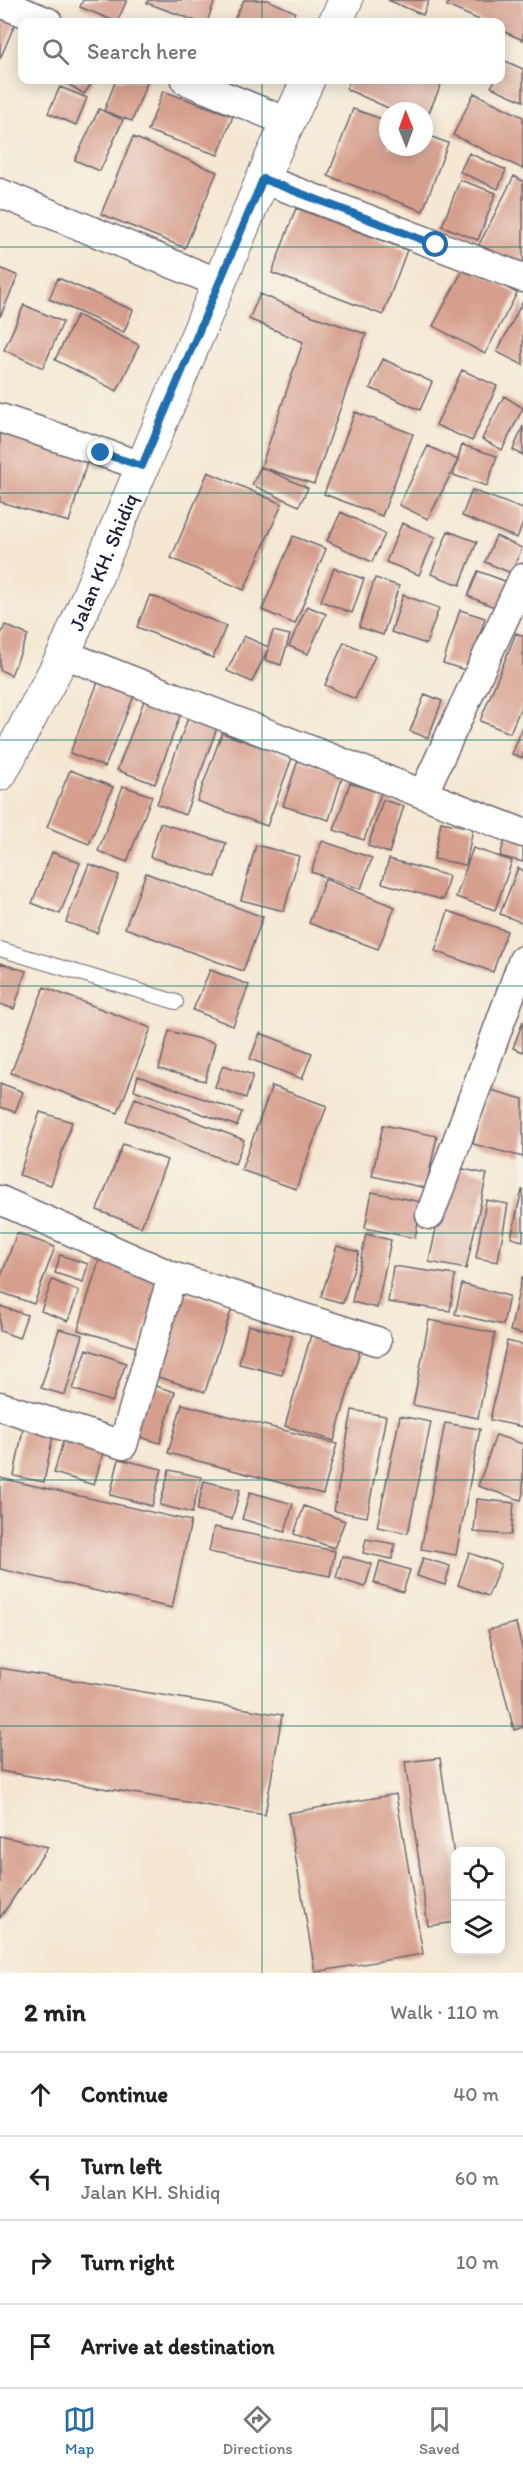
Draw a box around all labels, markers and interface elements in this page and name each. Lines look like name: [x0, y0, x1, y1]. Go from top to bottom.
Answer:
search box: [18, 18, 505, 84]
icon: search: [39, 35, 72, 68]
text: Search here: [87, 38, 197, 65]
north arrow: [379, 102, 433, 156]
route start: [422, 231, 448, 257]
route end: [87, 439, 113, 465]
street label: Jalan KH. Shidiq: [63, 489, 142, 634]
map controls: [451, 1847, 505, 1955]
button: locate: [451, 1847, 505, 1901]
button: layers: [451, 1901, 505, 1955]
text: 2 min: [24, 1996, 86, 2028]
text: Walk · 110 m: [390, 2000, 499, 2024]
icon: ahead: [24, 2078, 57, 2111]
text: Continue: [81, 2081, 168, 2108]
text: 40 m: [453, 2082, 499, 2106]
text: Turn left: [81, 2153, 162, 2180]
icon: left: [24, 2162, 57, 2195]
text: 60 m: [455, 2166, 499, 2190]
text: Jalan KH. Shidiq: [81, 2180, 220, 2204]
icon: right: [24, 2246, 57, 2279]
text: Turn right: [81, 2249, 175, 2276]
text: 10 m: [456, 2250, 499, 2274]
icon: arrive: [24, 2330, 57, 2363]
text: Arrive at destination: [81, 2333, 275, 2360]
tab: Map: [63, 2403, 96, 2458]
tab: Directions: [222, 2403, 293, 2458]
tab: Saved: [419, 2403, 460, 2458]

